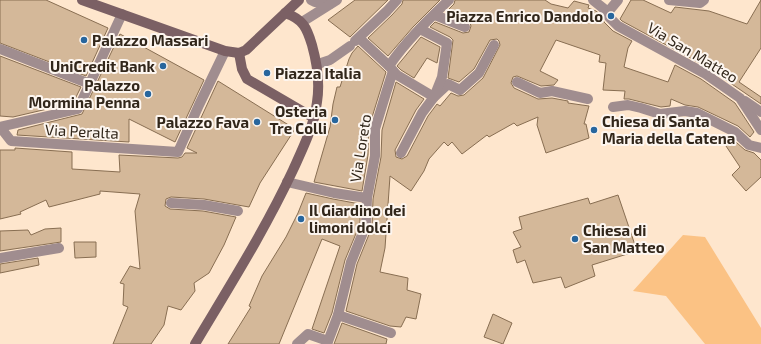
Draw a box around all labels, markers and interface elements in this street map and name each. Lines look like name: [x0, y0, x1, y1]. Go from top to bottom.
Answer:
place label: Piazza Enrico Dandolo: [446, 7, 603, 25]
marker: Piazza Enrico Dandolo: [606, 11, 616, 21]
street label: Via San Matteo: [644, 18, 742, 86]
place label: Palazzo Massari: [92, 31, 208, 49]
marker: Palazzo Massari: [79, 35, 89, 45]
place label: UniCredit Bank: [50, 57, 156, 75]
marker: UniCredit Bank: [158, 61, 168, 71]
place label: Piazza Italia: [275, 64, 361, 82]
marker: Piazza Italia: [262, 68, 272, 78]
place label: Palazzo Mormina Penna: [29, 76, 140, 111]
marker: Palazzo Mormina Penna: [143, 89, 153, 99]
place label: Osteria Tre Colli: [269, 102, 327, 137]
place label: Chiesa di Santa Maria della Catena: [602, 112, 735, 147]
place label: Palazzo Fava: [156, 113, 249, 131]
street label: Via Loreto: [346, 113, 374, 183]
marker: Osteria Tre Colli: [330, 115, 340, 125]
marker: Palazzo Fava: [252, 117, 262, 127]
street label: Via Peralta: [45, 120, 119, 142]
marker: Chiesa di Santa Maria della Catena: [589, 125, 599, 135]
place label: Il Giardino dei limoni dolci: [309, 201, 406, 236]
marker: Il Giardino dei limoni dolci: [296, 214, 306, 224]
place label: Chiesa di San Matteo: [583, 221, 665, 256]
marker: Chiesa di San Matteo: [570, 234, 580, 244]

